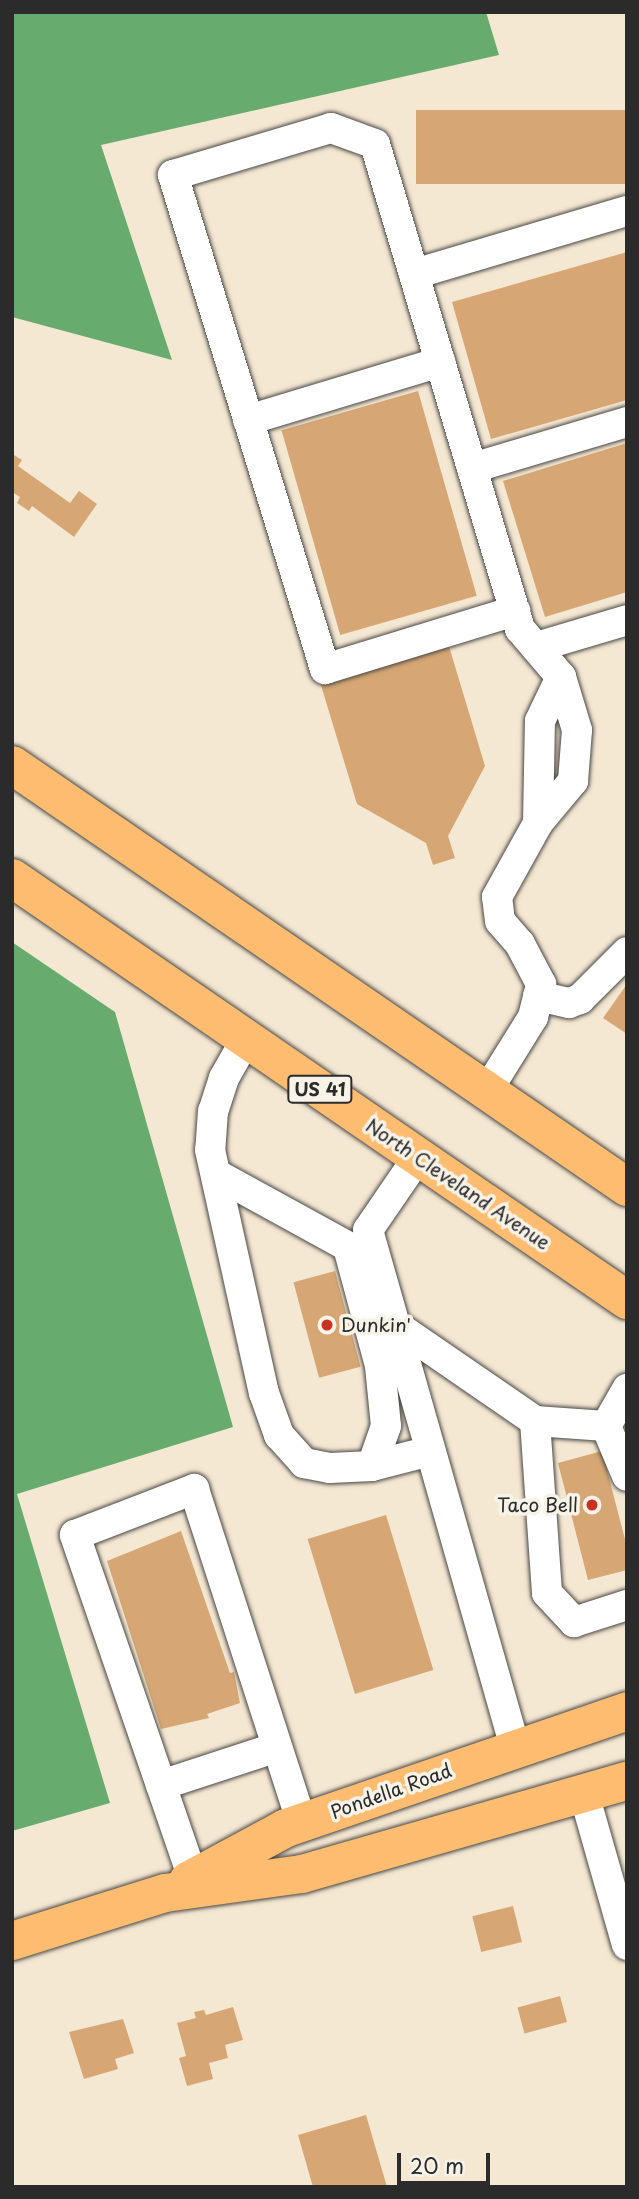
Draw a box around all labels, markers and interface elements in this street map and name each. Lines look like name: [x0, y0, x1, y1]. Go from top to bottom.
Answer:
road number: US 41: [287, 1074, 353, 1104]
street label: North Cleveland Avenue: [361, 1114, 555, 1254]
place label: Dunkin': [341, 1314, 411, 1336]
marker: Dunkin': [319, 1317, 335, 1333]
place label: Taco Bell: [495, 1494, 578, 1516]
marker: Taco Bell: [584, 1497, 600, 1513]
street label: Pondella Road: [327, 1759, 455, 1823]
scale bar: [401, 2140, 494, 2184]
text: 20 m: [410, 2149, 464, 2181]

